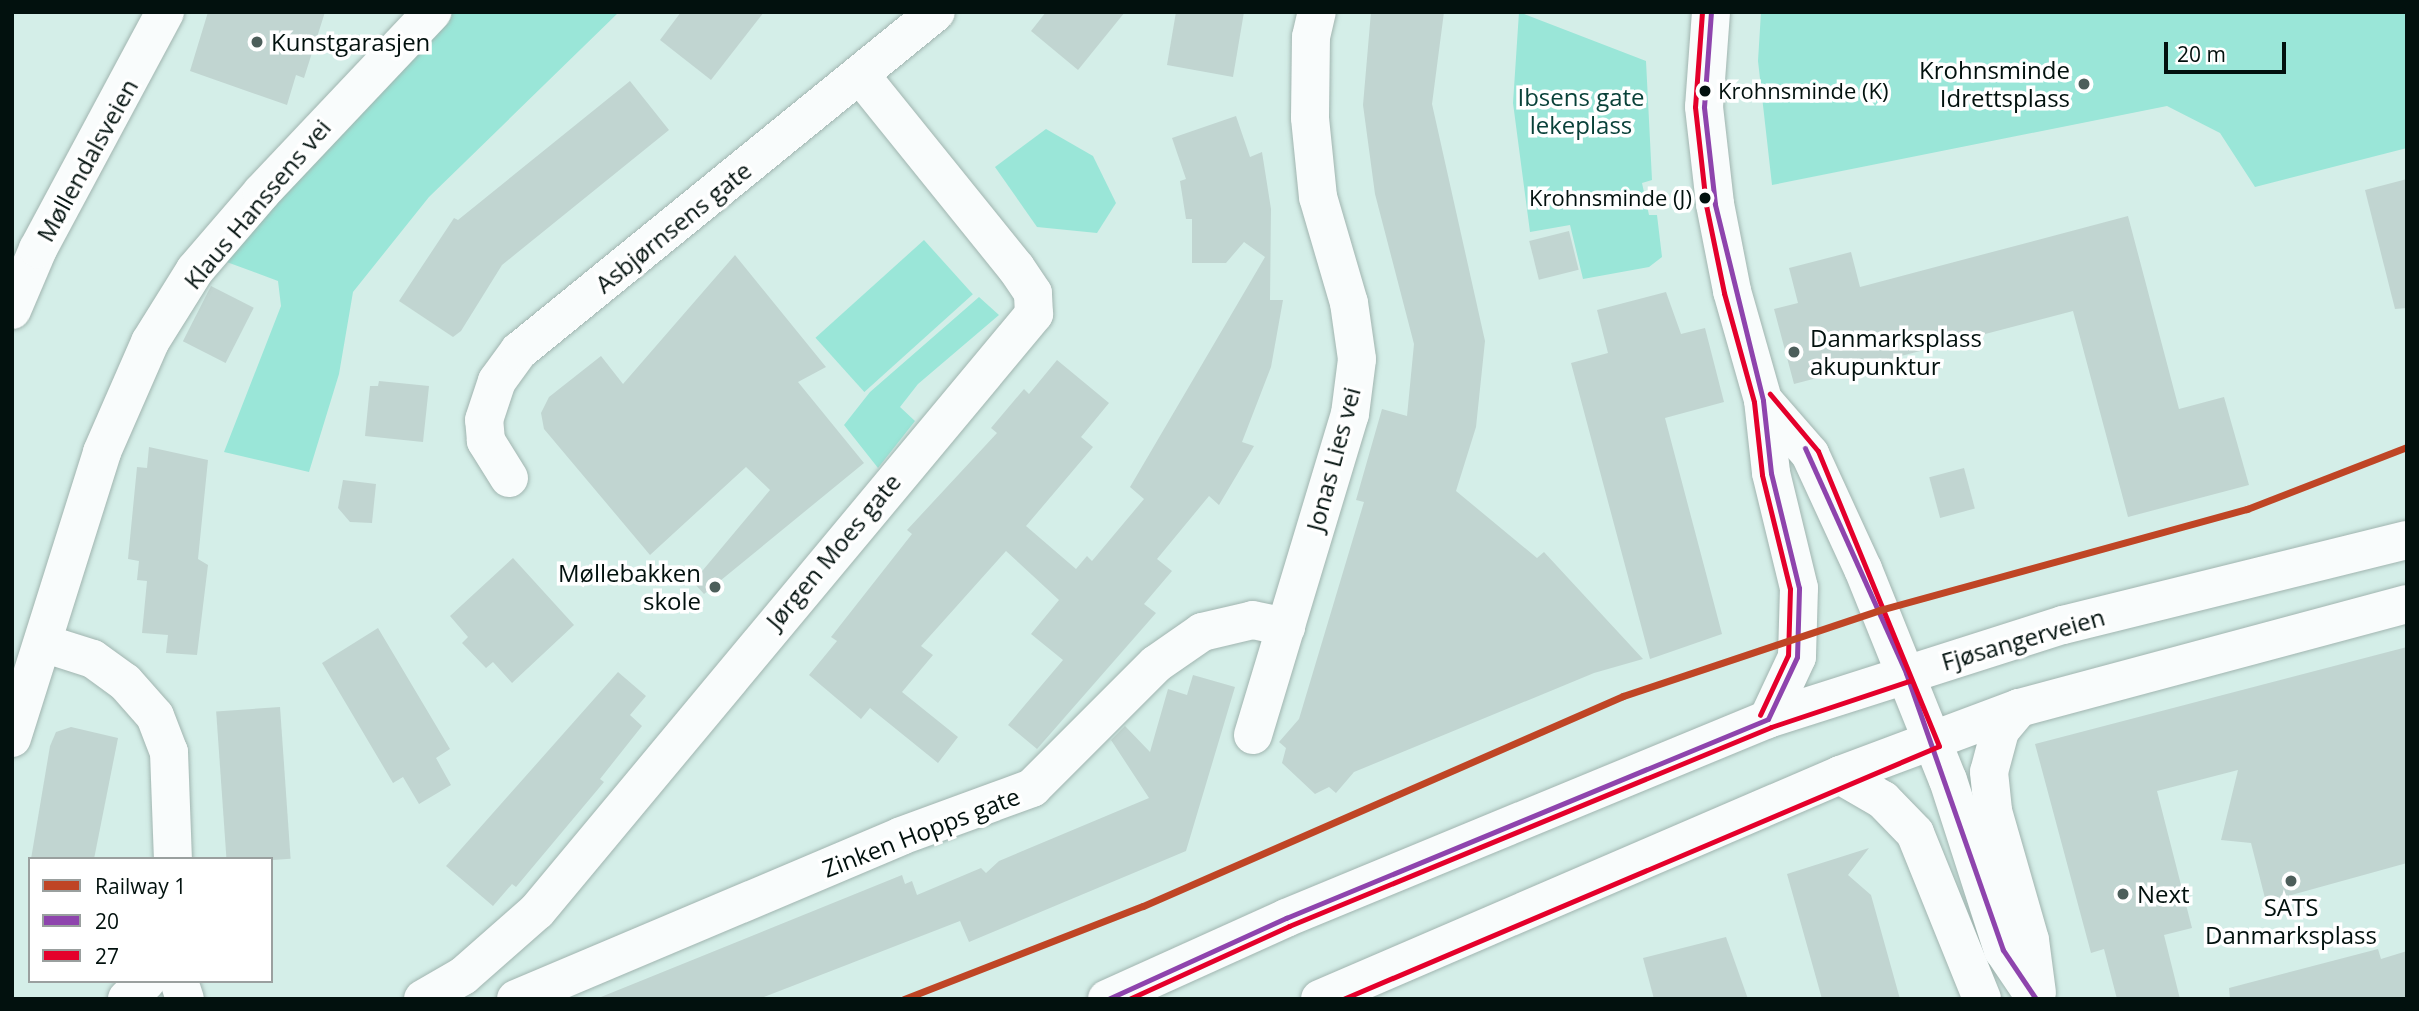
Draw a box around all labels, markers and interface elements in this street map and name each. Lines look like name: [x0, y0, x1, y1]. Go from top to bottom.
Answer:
place label: Kunstgarasjen: [271, 28, 430, 56]
scale bar: [2167, 28, 2290, 72]
marker: Kunstgarasjen: [249, 34, 265, 50]
text: 20 m: [2177, 40, 2226, 68]
place label: Krohnsminde Idrettsplass: [1919, 56, 2070, 112]
street label: Møllendalsveien: [30, 74, 144, 246]
marker: Krohnsminde Idrettsplass: [2076, 76, 2092, 92]
place label: Krohnsminde (K): [1718, 78, 1889, 104]
park label: Ibsens gate lekeplass: [1517, 83, 1645, 139]
marker: Krohnsminde (K): [1698, 84, 1712, 98]
street label: Klaus Hanssens vei: [178, 113, 336, 295]
street label: Asbjørnsens gate: [589, 155, 757, 299]
place label: Krohnsminde (J): [1529, 185, 1692, 211]
marker: Krohnsminde (J): [1698, 191, 1712, 205]
place label: Danmarksplass akupunktur: [1810, 324, 1982, 380]
marker: Danmarksplass akupunktur: [1784, 342, 1804, 362]
street label: Jonas Lies vei: [1300, 384, 1366, 534]
street label: Jørgen Moes gate: [760, 468, 906, 634]
place label: Møllebakken skole: [558, 559, 701, 615]
marker: Møllebakken skole: [707, 579, 723, 595]
street label: Fjøsangerveien: [1938, 602, 2108, 676]
street label: Zinken Hopps gate: [818, 781, 1024, 883]
legend: [28, 857, 273, 983]
text: Railway 1: [95, 872, 186, 900]
marker: SATS Danmarksplass: [2283, 873, 2299, 889]
place label: Next: [2137, 880, 2190, 908]
marker: Next: [2115, 886, 2131, 902]
place label: SATS Danmarksplass: [2205, 893, 2377, 949]
text: 20: [95, 907, 119, 935]
text: 27: [95, 942, 119, 970]

